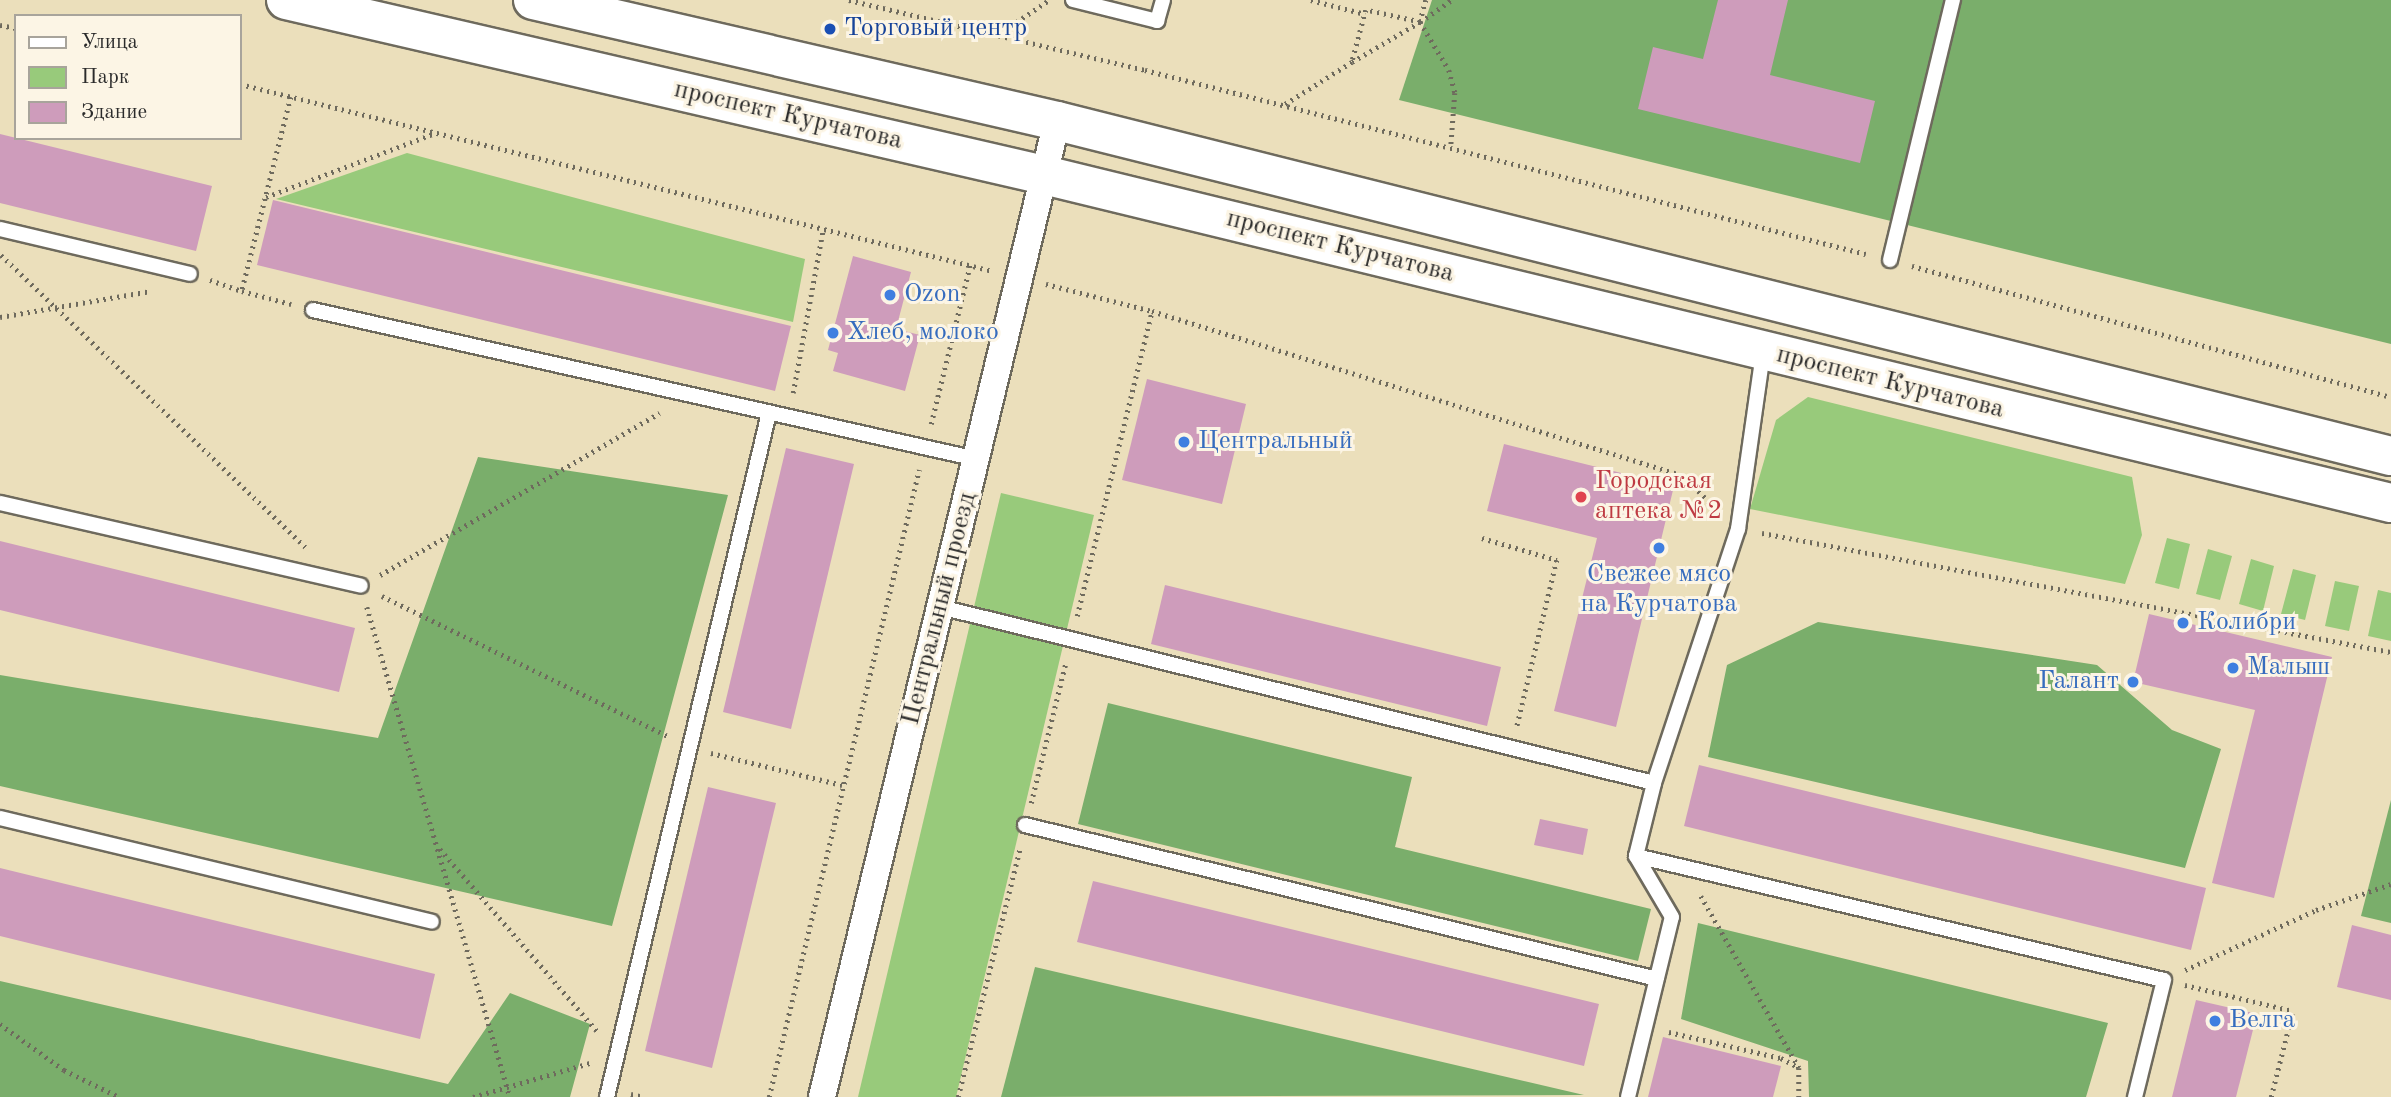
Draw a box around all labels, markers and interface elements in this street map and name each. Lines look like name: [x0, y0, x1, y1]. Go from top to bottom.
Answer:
place label: Торговый центр: [844, 13, 1027, 45]
legend: [14, 14, 242, 140]
marker: Торговый центр: [822, 21, 838, 37]
text: Улица: [81, 32, 138, 53]
text: Парк: [81, 67, 129, 88]
street label: проспект Курчатова: [671, 75, 905, 157]
text: Здание: [81, 102, 147, 123]
street label: проспект Курчатова: [1223, 204, 1457, 290]
place label: Ozon: [904, 279, 961, 311]
marker: Ozon: [882, 287, 898, 303]
place label: Хлеб, молоко: [847, 317, 999, 349]
marker: Хлеб, молоко: [825, 325, 841, 341]
street label: проспект Курчатова: [1773, 340, 2007, 426]
place label: Центральный: [1198, 426, 1353, 458]
marker: Центральный: [1176, 434, 1192, 450]
place label: Городская аптека №2: [1595, 466, 1722, 528]
street label: Центральный проезд: [896, 489, 984, 729]
marker: Городская аптека №2: [1573, 489, 1589, 505]
marker: Свежее мясо на Курчатова: [1651, 540, 1667, 556]
place label: Свежее мясо на Курчатова: [1581, 559, 1737, 620]
place label: Колибри: [2197, 607, 2296, 639]
marker: Колибри: [2175, 615, 2191, 631]
place label: Малыш: [2247, 652, 2330, 684]
marker: Малыш: [2225, 660, 2241, 676]
place label: Галант: [2038, 666, 2119, 698]
marker: Галант: [2125, 674, 2141, 690]
place label: Велга: [2229, 1005, 2295, 1037]
marker: Велга: [2207, 1013, 2223, 1029]

